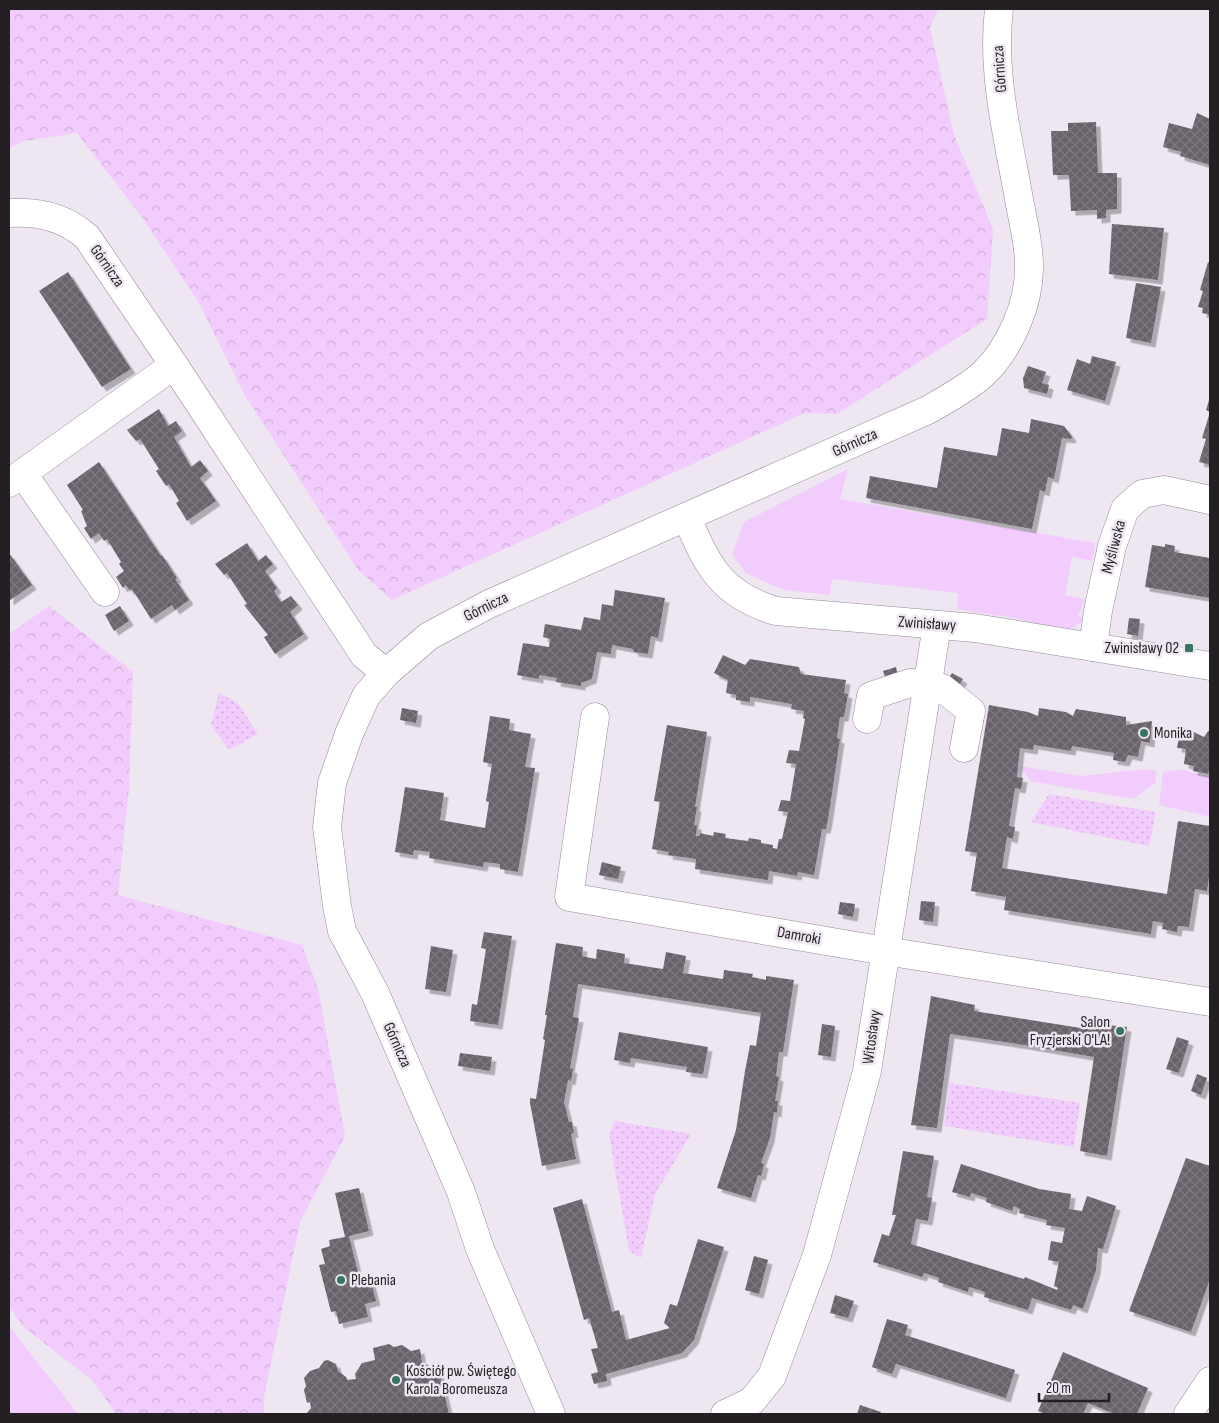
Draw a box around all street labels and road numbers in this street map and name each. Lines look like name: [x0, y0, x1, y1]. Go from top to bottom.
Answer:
street label: Górnicza: [989, 45, 1011, 93]
street label: Górnicza: [86, 241, 128, 291]
street label: Górnicza: [830, 425, 880, 461]
street label: Myśliwska: [1098, 518, 1130, 576]
street label: Górnicza: [461, 588, 511, 626]
street label: Zwinisławy: [897, 612, 957, 636]
street label: Damroki: [776, 923, 822, 949]
street label: Witosławy: [859, 1009, 885, 1065]
street label: Górnicza: [379, 1020, 415, 1070]

